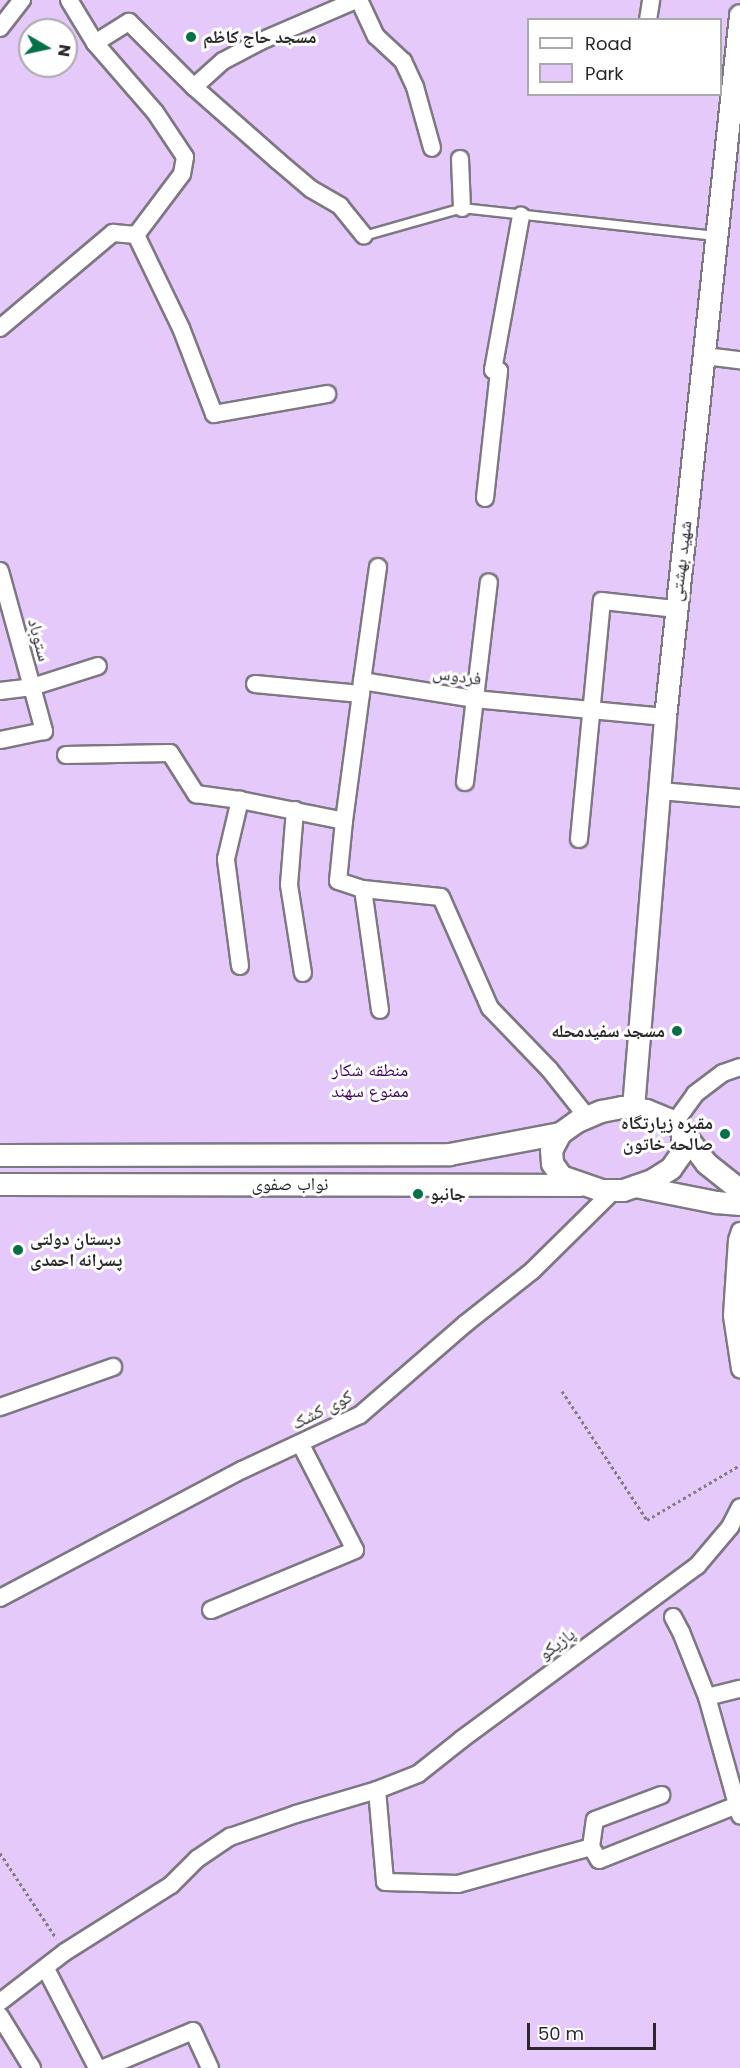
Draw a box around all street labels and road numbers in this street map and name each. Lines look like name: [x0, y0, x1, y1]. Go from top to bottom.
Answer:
street label: شهید بهشتی: [665, 519, 697, 603]
street label: ستوباد: [23, 616, 55, 664]
street label: فردوس: [431, 662, 483, 690]
street label: نواب صفوی: [251, 1173, 329, 1195]
street label: کوی کشک: [288, 1386, 356, 1434]
street label: پازیکو: [534, 1623, 580, 1665]

